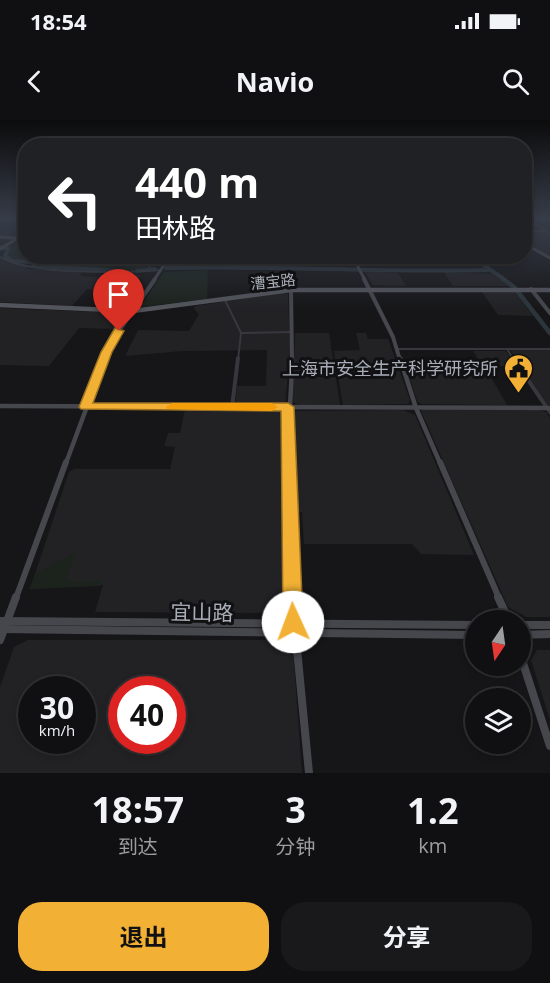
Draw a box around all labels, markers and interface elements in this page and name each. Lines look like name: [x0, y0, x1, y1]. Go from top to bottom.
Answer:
text: 18:54: [30, 6, 87, 36]
text: Navio: [236, 63, 314, 100]
icon: back: [18, 65, 51, 98]
icon: search: [499, 65, 532, 98]
text: 440 m: [135, 153, 259, 210]
icon: left: [36, 162, 114, 240]
text: 田林路: [135, 209, 216, 246]
pin: [93, 269, 144, 331]
street label: 漕宝路: [250, 269, 296, 293]
icon: arrive: [102, 278, 135, 311]
public building icon: 上海市安全生产科学研究所: [503, 352, 535, 394]
place label: 上海市安全生产科学研究所: [282, 356, 498, 380]
position arrow: [261, 590, 325, 654]
street label: 宜山路: [170, 597, 234, 627]
north arrow: [465, 610, 531, 676]
map controls: [465, 610, 531, 754]
speed limit sign: 40: [108, 676, 186, 754]
text: 30: [40, 687, 74, 728]
button: layers: [465, 688, 531, 754]
text: km/h: [39, 720, 75, 740]
text: 18:57: [91, 785, 184, 834]
text: 3: [285, 785, 306, 834]
text: 1.2: [407, 786, 459, 835]
text: km: [418, 832, 447, 859]
text: 到达: [118, 833, 158, 860]
text: 分钟: [276, 833, 316, 860]
button: 退出: [18, 902, 269, 971]
button: 分享: [281, 902, 532, 971]

